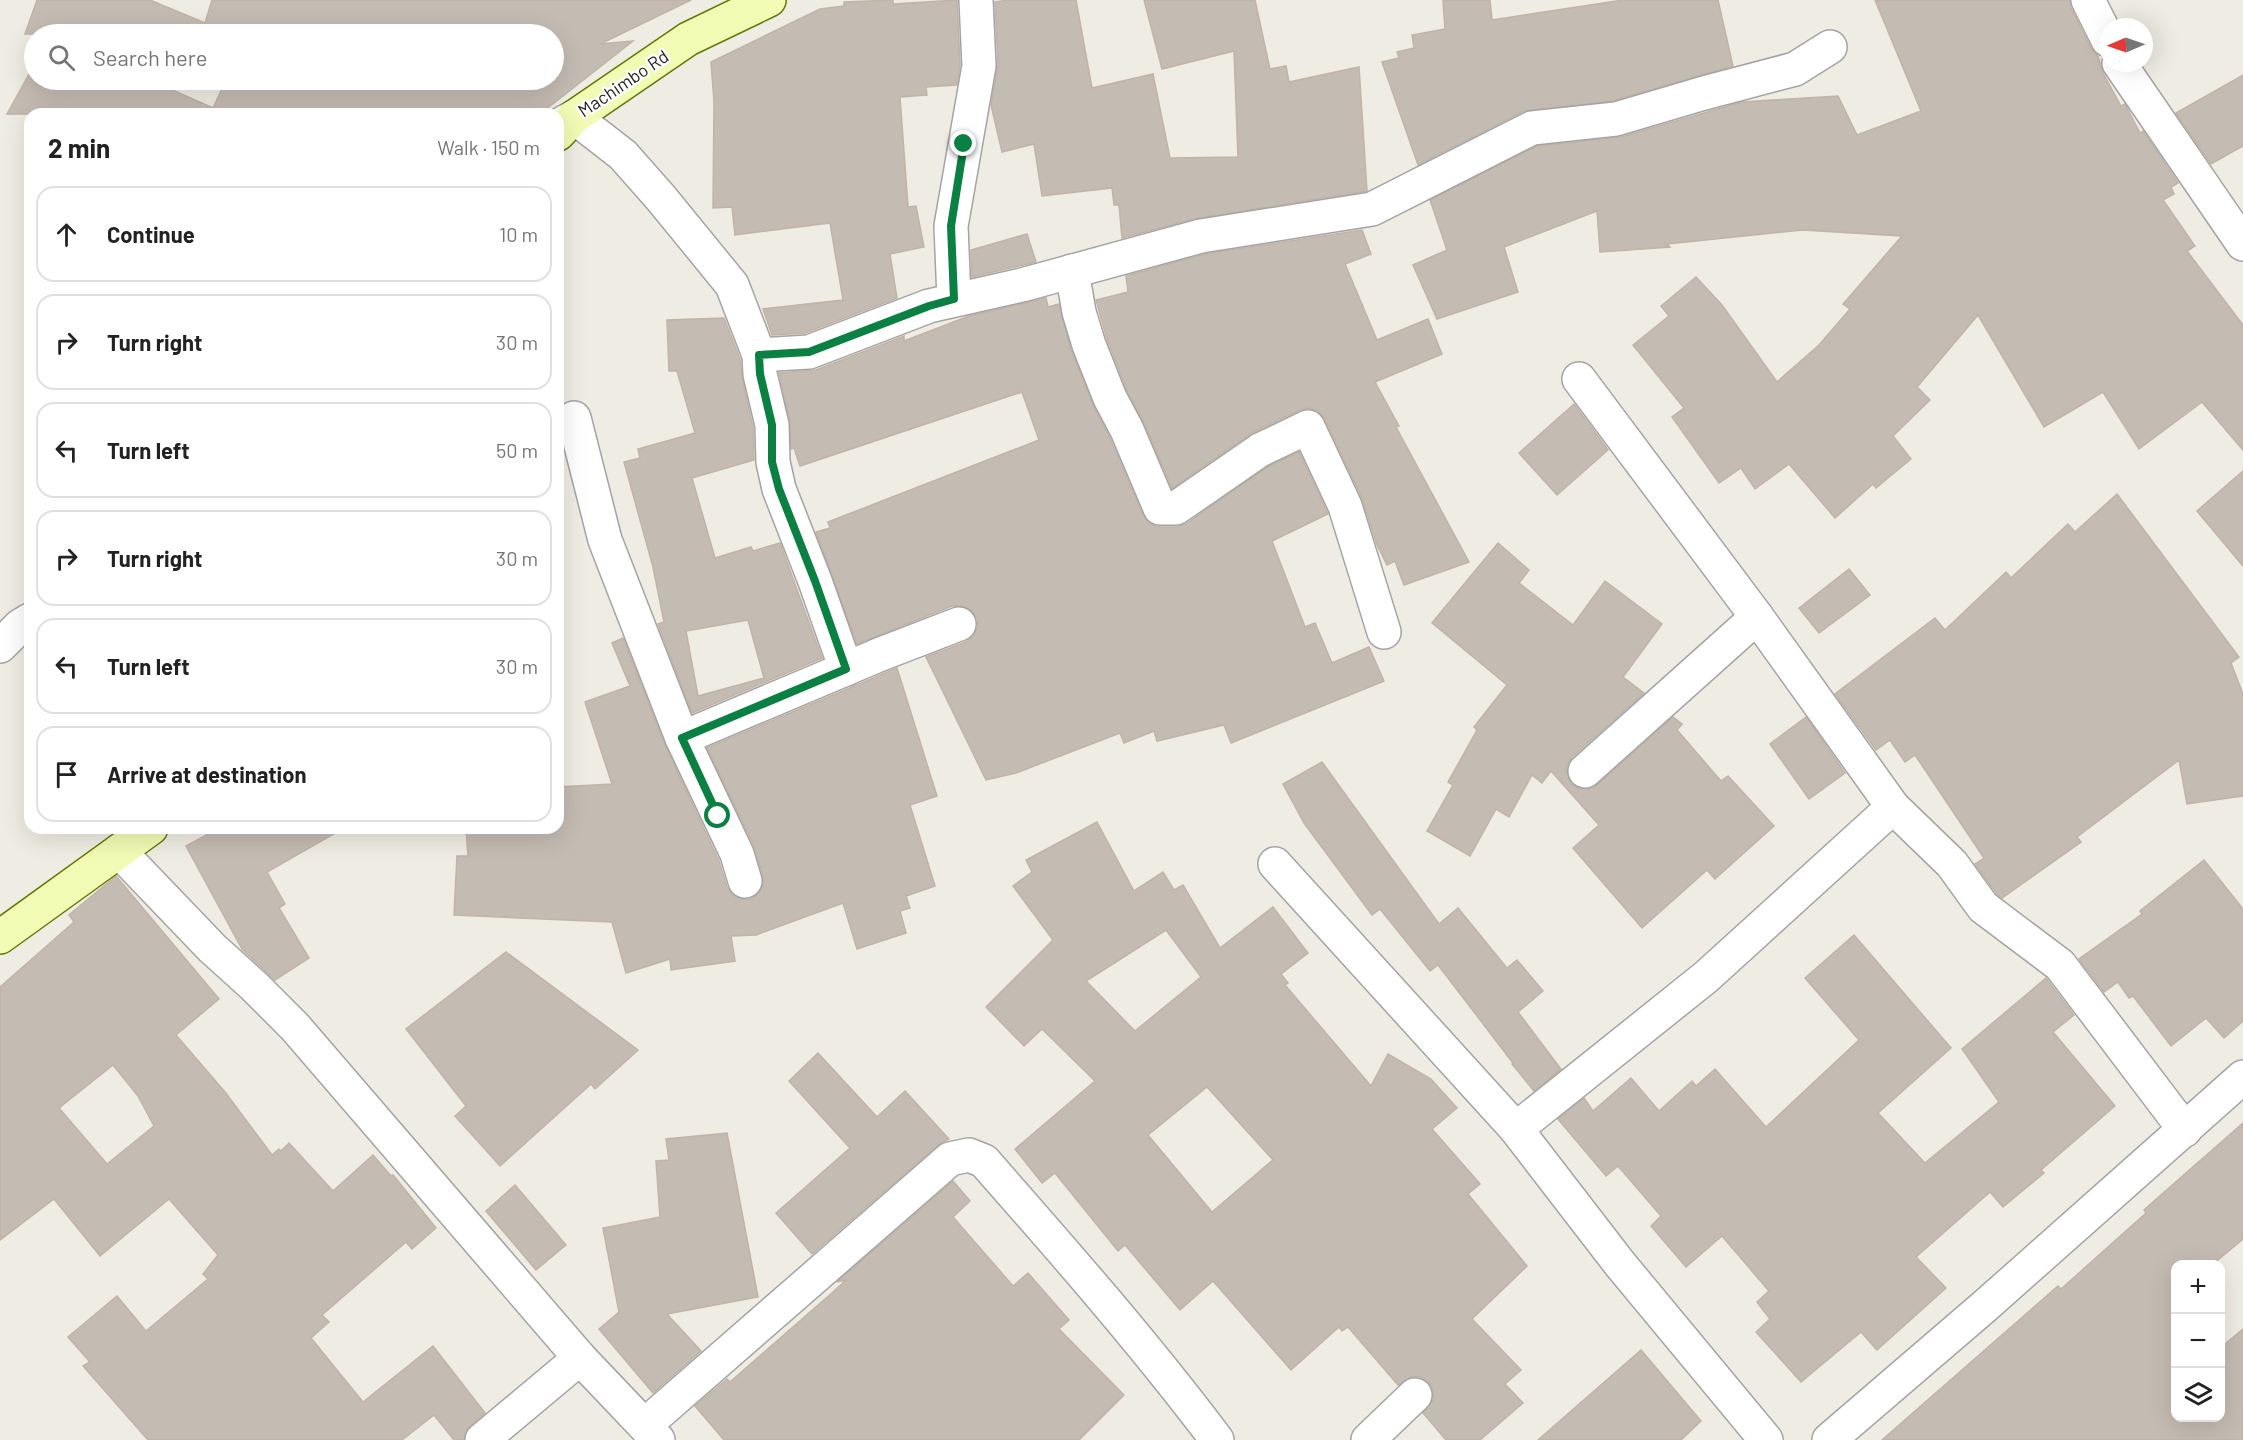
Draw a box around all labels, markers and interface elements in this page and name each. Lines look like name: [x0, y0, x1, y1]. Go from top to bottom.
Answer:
north arrow: [2099, 18, 2153, 72]
search box: [24, 24, 564, 90]
icon: search: [45, 41, 78, 74]
text: Search here: [93, 44, 207, 70]
street label: Machimbo Rd: [574, 45, 672, 121]
route end: [950, 130, 976, 156]
text: 2 min: [48, 132, 110, 163]
text: Walk · 150 m: [437, 135, 540, 159]
icon: ahead: [50, 218, 83, 251]
text: Continue: [107, 221, 195, 247]
text: 10 m: [499, 222, 538, 246]
icon: right: [50, 326, 83, 359]
text: Turn right: [107, 329, 202, 355]
text: 30 m: [496, 330, 538, 354]
icon: left: [50, 434, 83, 467]
text: Turn left: [107, 437, 190, 463]
text: 50 m: [496, 438, 538, 462]
icon: right: [50, 542, 83, 575]
text: Turn right: [107, 545, 202, 571]
text: 30 m: [496, 546, 538, 570]
icon: left: [50, 650, 83, 683]
text: Turn left: [107, 653, 190, 679]
text: 30 m: [496, 654, 538, 678]
icon: arrive: [50, 758, 83, 791]
text: Arrive at destination: [107, 761, 306, 787]
route start: [704, 802, 730, 828]
map controls: [2171, 1260, 2225, 1422]
button: +: [2171, 1260, 2225, 1314]
button: −: [2171, 1314, 2225, 1368]
button: layers: [2171, 1368, 2225, 1422]

